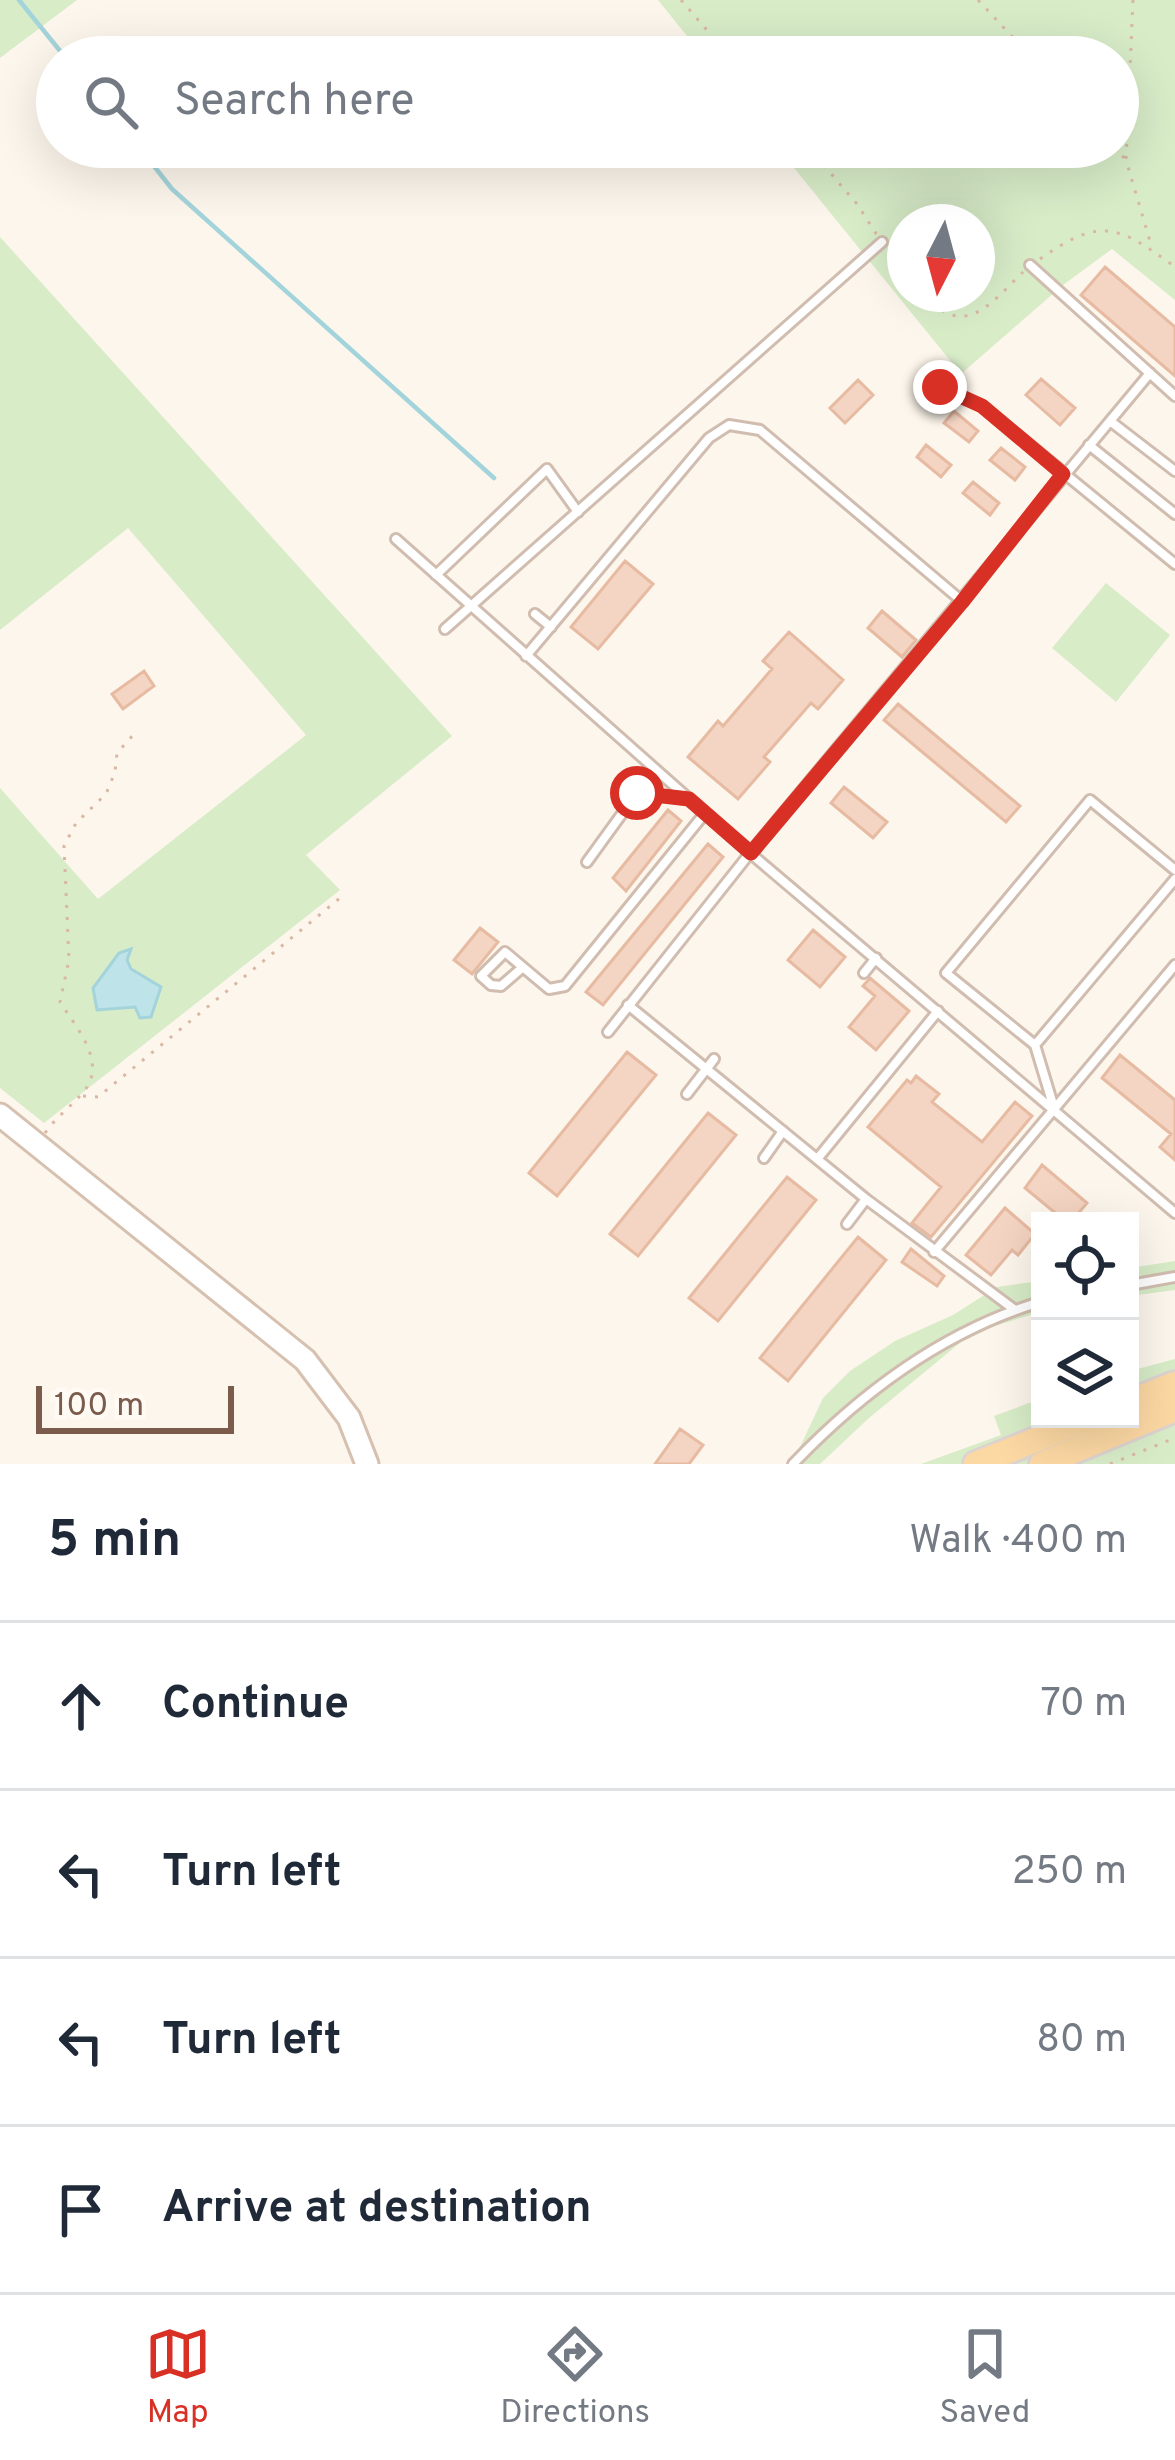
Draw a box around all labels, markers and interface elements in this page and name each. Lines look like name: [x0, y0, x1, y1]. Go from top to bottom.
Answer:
search box: [36, 36, 1139, 168]
icon: search: [78, 69, 144, 135]
text: Search here: [174, 74, 414, 131]
north arrow: [887, 204, 995, 312]
route end: [913, 360, 967, 414]
route start: [610, 766, 664, 820]
map controls: [1031, 1212, 1139, 1428]
button: locate: [1031, 1212, 1139, 1320]
button: layers: [1031, 1320, 1139, 1428]
scale bar: [36, 1380, 234, 1433]
text: 100 m: [54, 1386, 144, 1428]
text: 5 min: [48, 1510, 181, 1575]
text: Walk · 400 m: [909, 1518, 1127, 1567]
icon: ahead: [48, 1673, 114, 1739]
text: Continue: [162, 1677, 349, 1734]
text: 70 m: [1041, 1681, 1127, 1730]
icon: left: [48, 1841, 114, 1907]
text: Turn left: [162, 1845, 341, 1902]
text: 250 m: [1012, 1849, 1127, 1898]
icon: left: [48, 2009, 114, 2075]
text: Turn left: [162, 2013, 341, 2070]
text: 80 m: [1036, 2017, 1127, 2066]
icon: arrive: [48, 2177, 114, 2243]
text: Arrive at destination: [162, 2181, 592, 2238]
tab: Map: [145, 2321, 211, 2435]
tab: Directions: [500, 2321, 650, 2435]
tab: Saved: [940, 2321, 1030, 2435]

